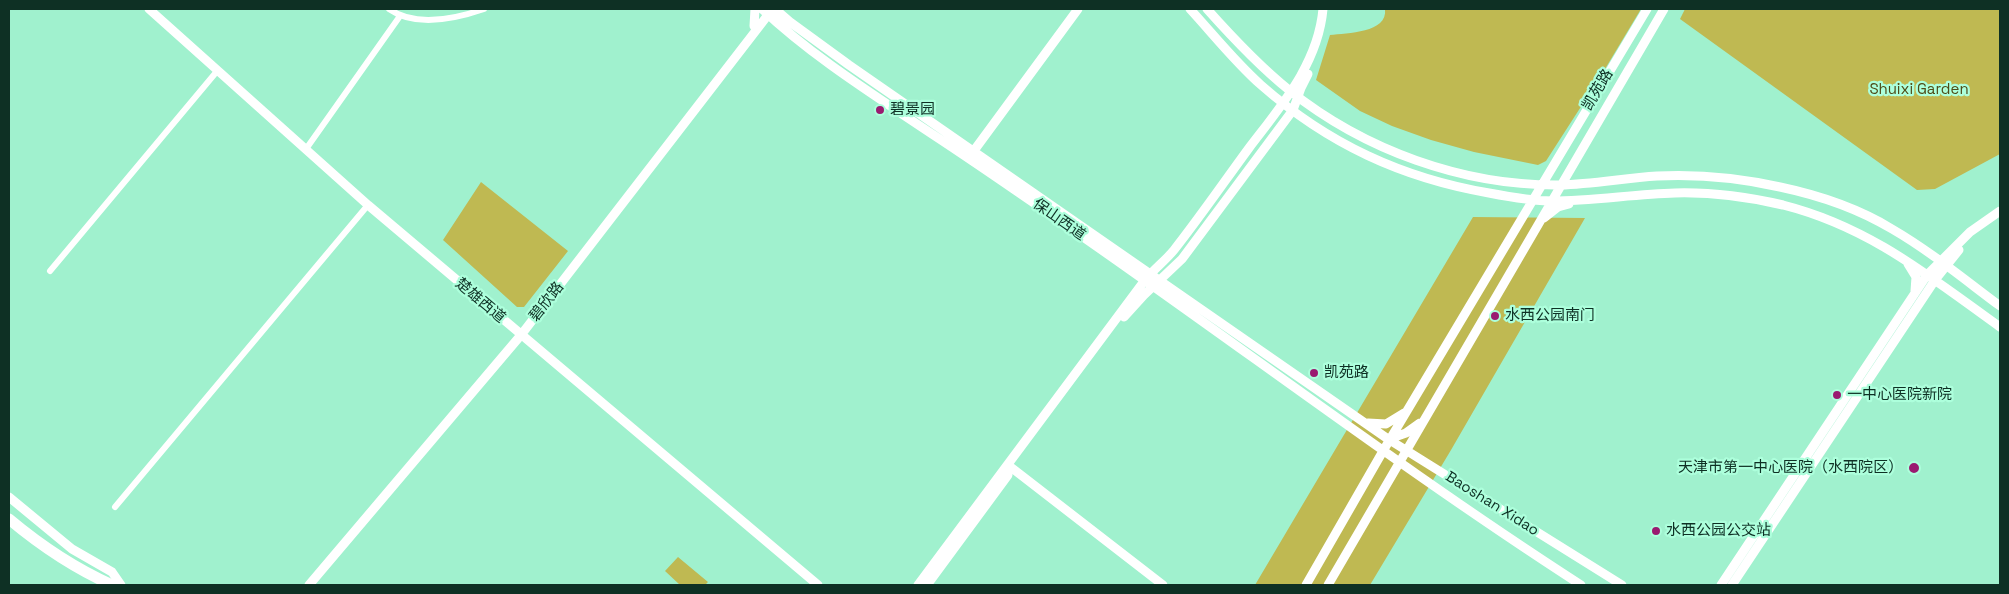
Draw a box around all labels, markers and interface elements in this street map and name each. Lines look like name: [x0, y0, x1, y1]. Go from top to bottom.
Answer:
street label: 凯苑路: [1579, 66, 1617, 114]
park label: Shuixi Garden: [1869, 81, 1969, 99]
place label: 碧景园: [890, 101, 935, 119]
marker: 碧景园: [874, 104, 886, 116]
street label: 保山西道: [1029, 195, 1089, 245]
street label: 楚雄西道: [451, 275, 509, 327]
street label: 碧欣路: [526, 279, 568, 325]
place label: 水西公园南门: [1505, 307, 1595, 325]
marker: 水西公园南门: [1489, 310, 1501, 322]
place label: 凯苑路: [1324, 364, 1369, 382]
marker: 凯苑路: [1308, 367, 1320, 379]
place label: 一中心医院新院: [1847, 386, 1952, 404]
marker: 一中心医院新院: [1831, 389, 1843, 401]
place label: 天津市第一中心医院（水西院区）: [1678, 459, 1903, 477]
marker: 天津市第一中心医院（水西院区）: [1907, 461, 1921, 475]
street label: Baoshan Xidao: [1442, 468, 1542, 540]
place label: 水西公园公交站: [1666, 522, 1771, 540]
marker: 水西公园公交站: [1650, 525, 1662, 537]

